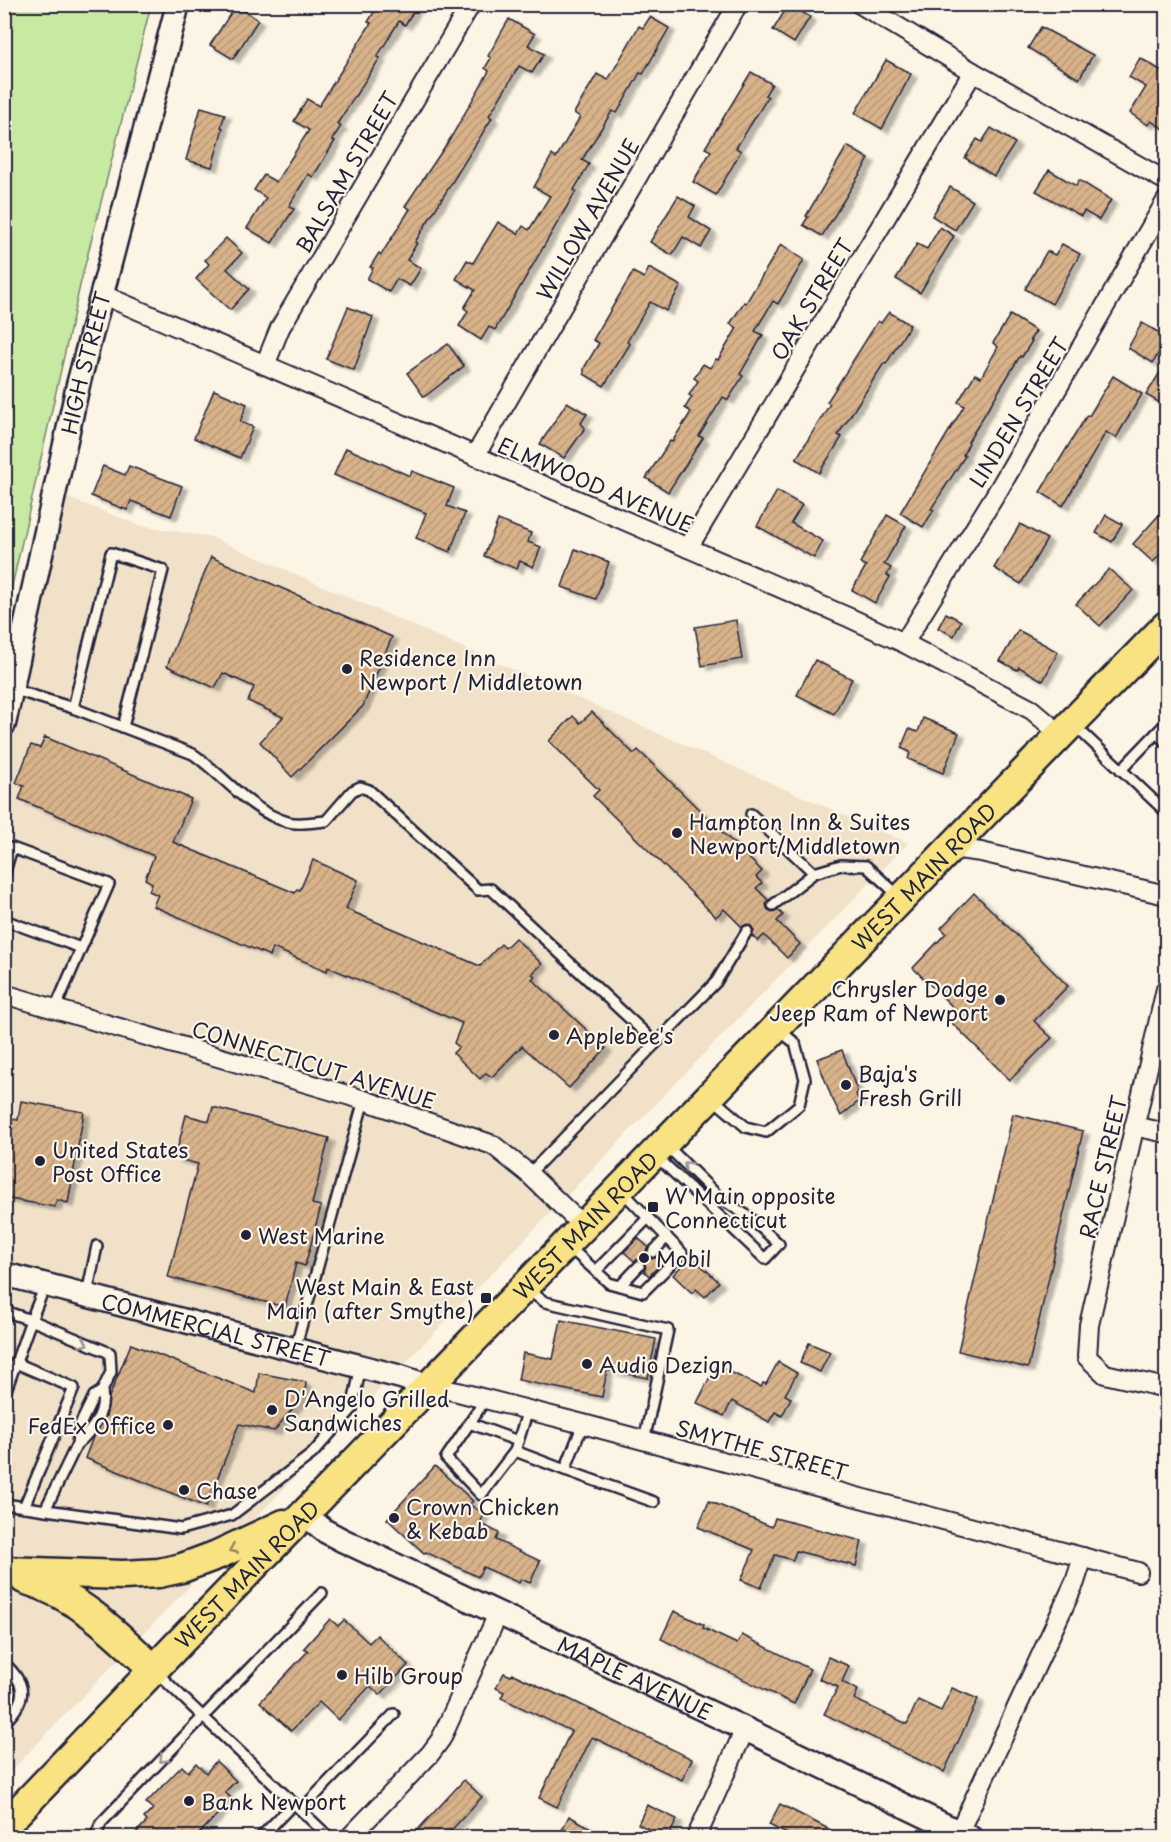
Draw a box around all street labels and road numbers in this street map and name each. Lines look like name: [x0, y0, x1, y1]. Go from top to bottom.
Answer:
street label: BALSAM STREET: [287, 85, 406, 259]
street label: WILLOW AVENUE: [528, 132, 646, 306]
street label: OAK STREET: [762, 231, 860, 366]
street label: HIGH STREET: [52, 287, 118, 437]
street label: LINDEN STREET: [960, 330, 1076, 493]
street label: ELMWOOD AVENUE: [493, 428, 699, 540]
street label: WEST MAIN ROAD: [844, 795, 1003, 958]
street label: CONNECTICUT AVENUE: [188, 1012, 440, 1116]
street label: RACE STREET: [1070, 1092, 1134, 1242]
street label: WEST MAIN ROAD: [505, 1143, 665, 1306]
street label: COMMERCIAL STREET: [98, 1284, 335, 1374]
street label: SMYTHE STREET: [672, 1411, 852, 1488]
street label: WEST MAIN ROAD: [167, 1492, 326, 1655]
street label: MAPLE AVENUE: [553, 1627, 718, 1728]

